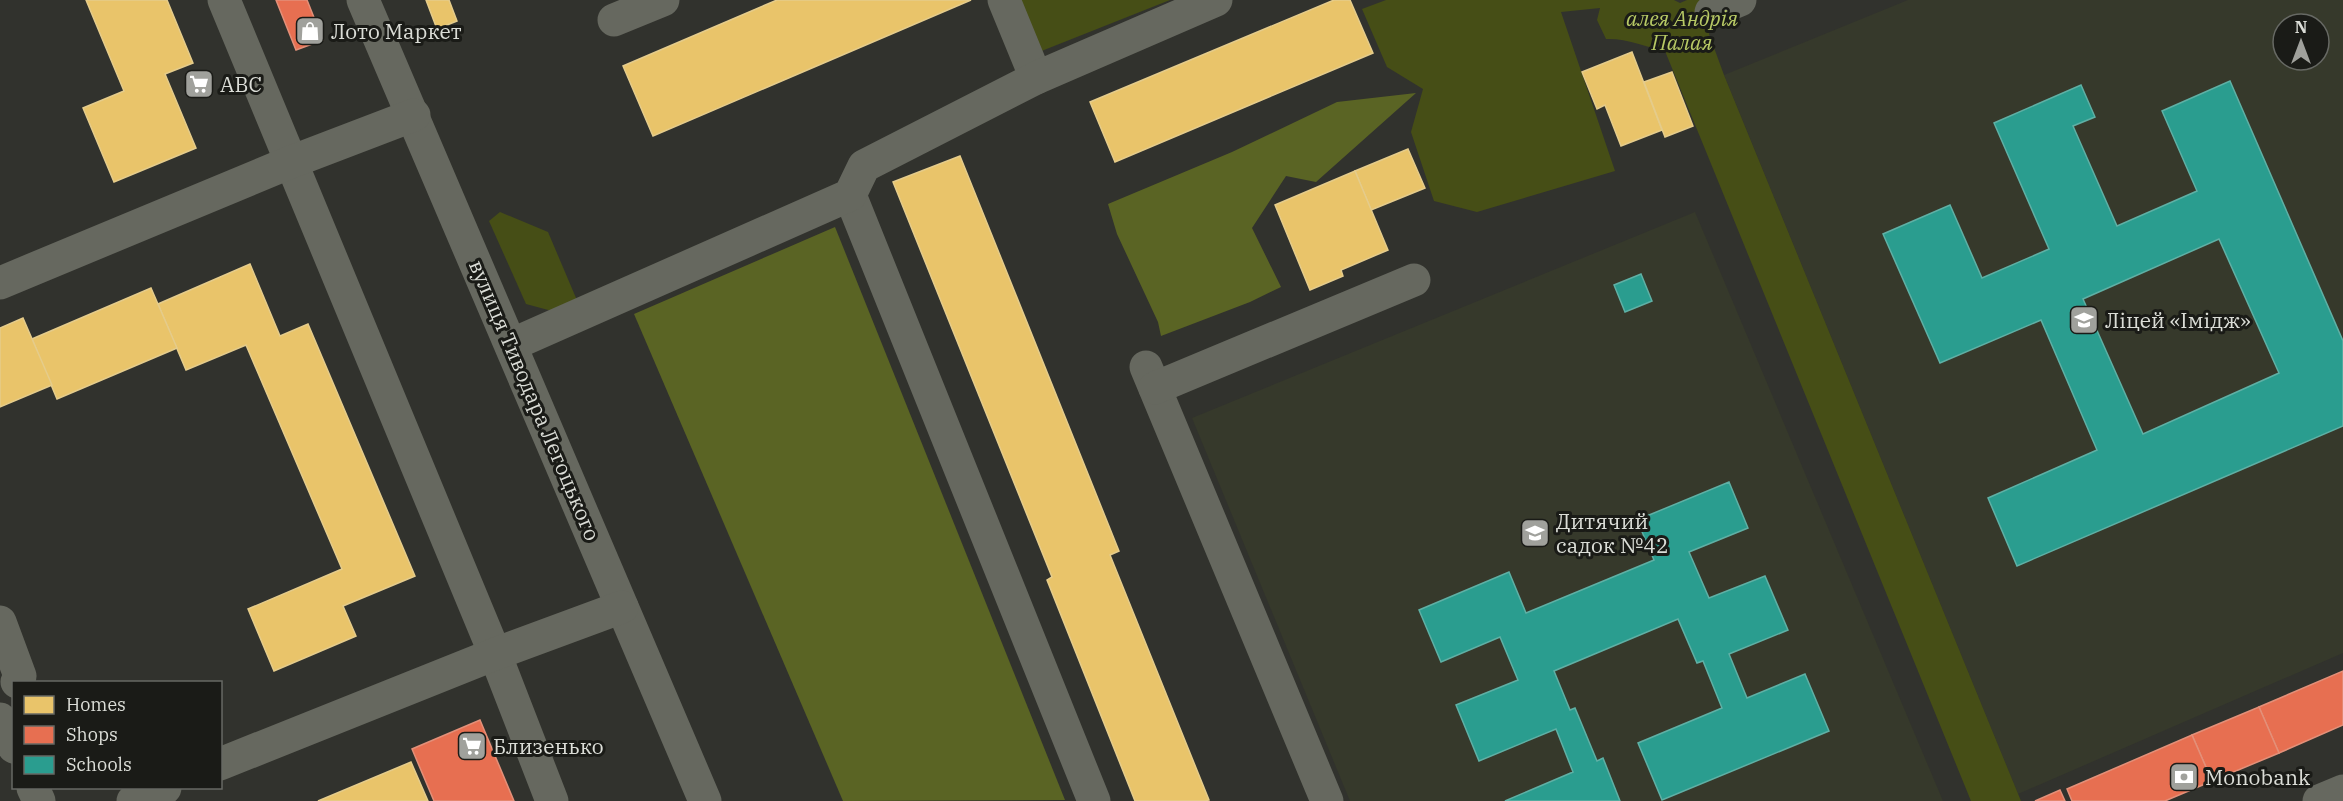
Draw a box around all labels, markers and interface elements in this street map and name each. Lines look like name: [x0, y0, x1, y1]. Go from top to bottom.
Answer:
park label: алея Андрія Палая: [1626, 4, 1738, 56]
north arrow: [2271, 12, 2331, 72]
shop icon: Лото Маркет: [294, 15, 326, 47]
place label: Лото Маркет: [331, 17, 462, 45]
text: N: [2295, 17, 2307, 37]
supermarket icon: ABC: [183, 68, 215, 100]
place label: ABC: [220, 70, 262, 98]
street label: вулиця Тиводара Легоцького: [463, 255, 607, 545]
school or university icon: Ліцей «Імідж»: [2068, 304, 2100, 336]
place label: Ліцей «Імідж»: [2105, 306, 2251, 334]
place label: Дитячий садок №42: [1556, 507, 1669, 559]
school or university icon: Дитячий садок №42: [1519, 517, 1551, 549]
legend: [12, 681, 222, 789]
text: Homes: [66, 693, 126, 716]
text: Shops: [66, 723, 118, 746]
supermarket icon: Близенько: [456, 730, 488, 762]
place label: Близенько: [493, 732, 604, 760]
text: Schools: [66, 753, 132, 776]
bank icon: Monobank: [2168, 761, 2200, 793]
place label: Monobank: [2205, 763, 2311, 791]

